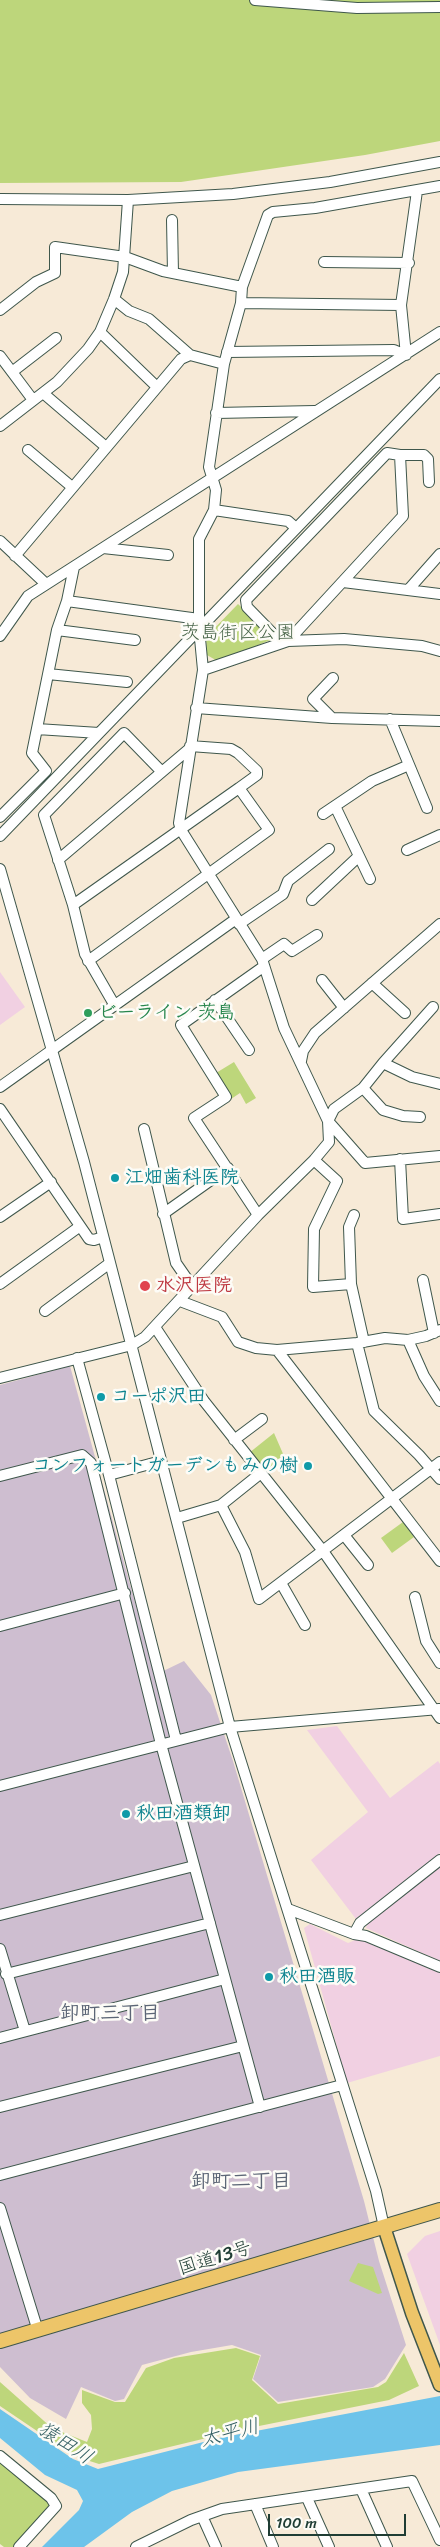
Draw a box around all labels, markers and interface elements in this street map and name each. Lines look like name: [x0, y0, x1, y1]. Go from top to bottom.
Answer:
park label: 茨島街区公園: [181, 622, 295, 644]
place label: ビーライン 茨島: [98, 1002, 235, 1024]
marker: ビーライン 茨島: [82, 1007, 94, 1019]
place label: 江畑歯科医院: [125, 1167, 239, 1189]
marker: 江畑歯科医院: [109, 1172, 121, 1184]
place label: 水沢医院: [156, 1275, 232, 1297]
marker: 水沢医院: [138, 1279, 152, 1293]
place label: コーポ沢田: [111, 1386, 206, 1408]
marker: コーポ沢田: [95, 1391, 107, 1403]
place label: コンフォートガーデンもみの樹: [32, 1455, 298, 1477]
marker: コンフォートガーデンもみの樹: [302, 1460, 314, 1472]
place label: 秋田酒類卸: [136, 1803, 231, 1825]
marker: 秋田酒類卸: [120, 1808, 132, 1820]
place label: 秋田酒販: [279, 1966, 355, 1988]
marker: 秋田酒販: [263, 1971, 275, 1983]
district label: 卸町三丁目: [60, 2002, 160, 2026]
district label: 卸町二丁目: [191, 2170, 291, 2194]
street label: 国道13号: [176, 2237, 254, 2281]
water label: 太平川: [198, 2415, 262, 2453]
water label: 猿田川: [33, 2418, 97, 2470]
scale bar: [270, 2504, 408, 2536]
text: 100 m: [276, 2510, 317, 2536]

